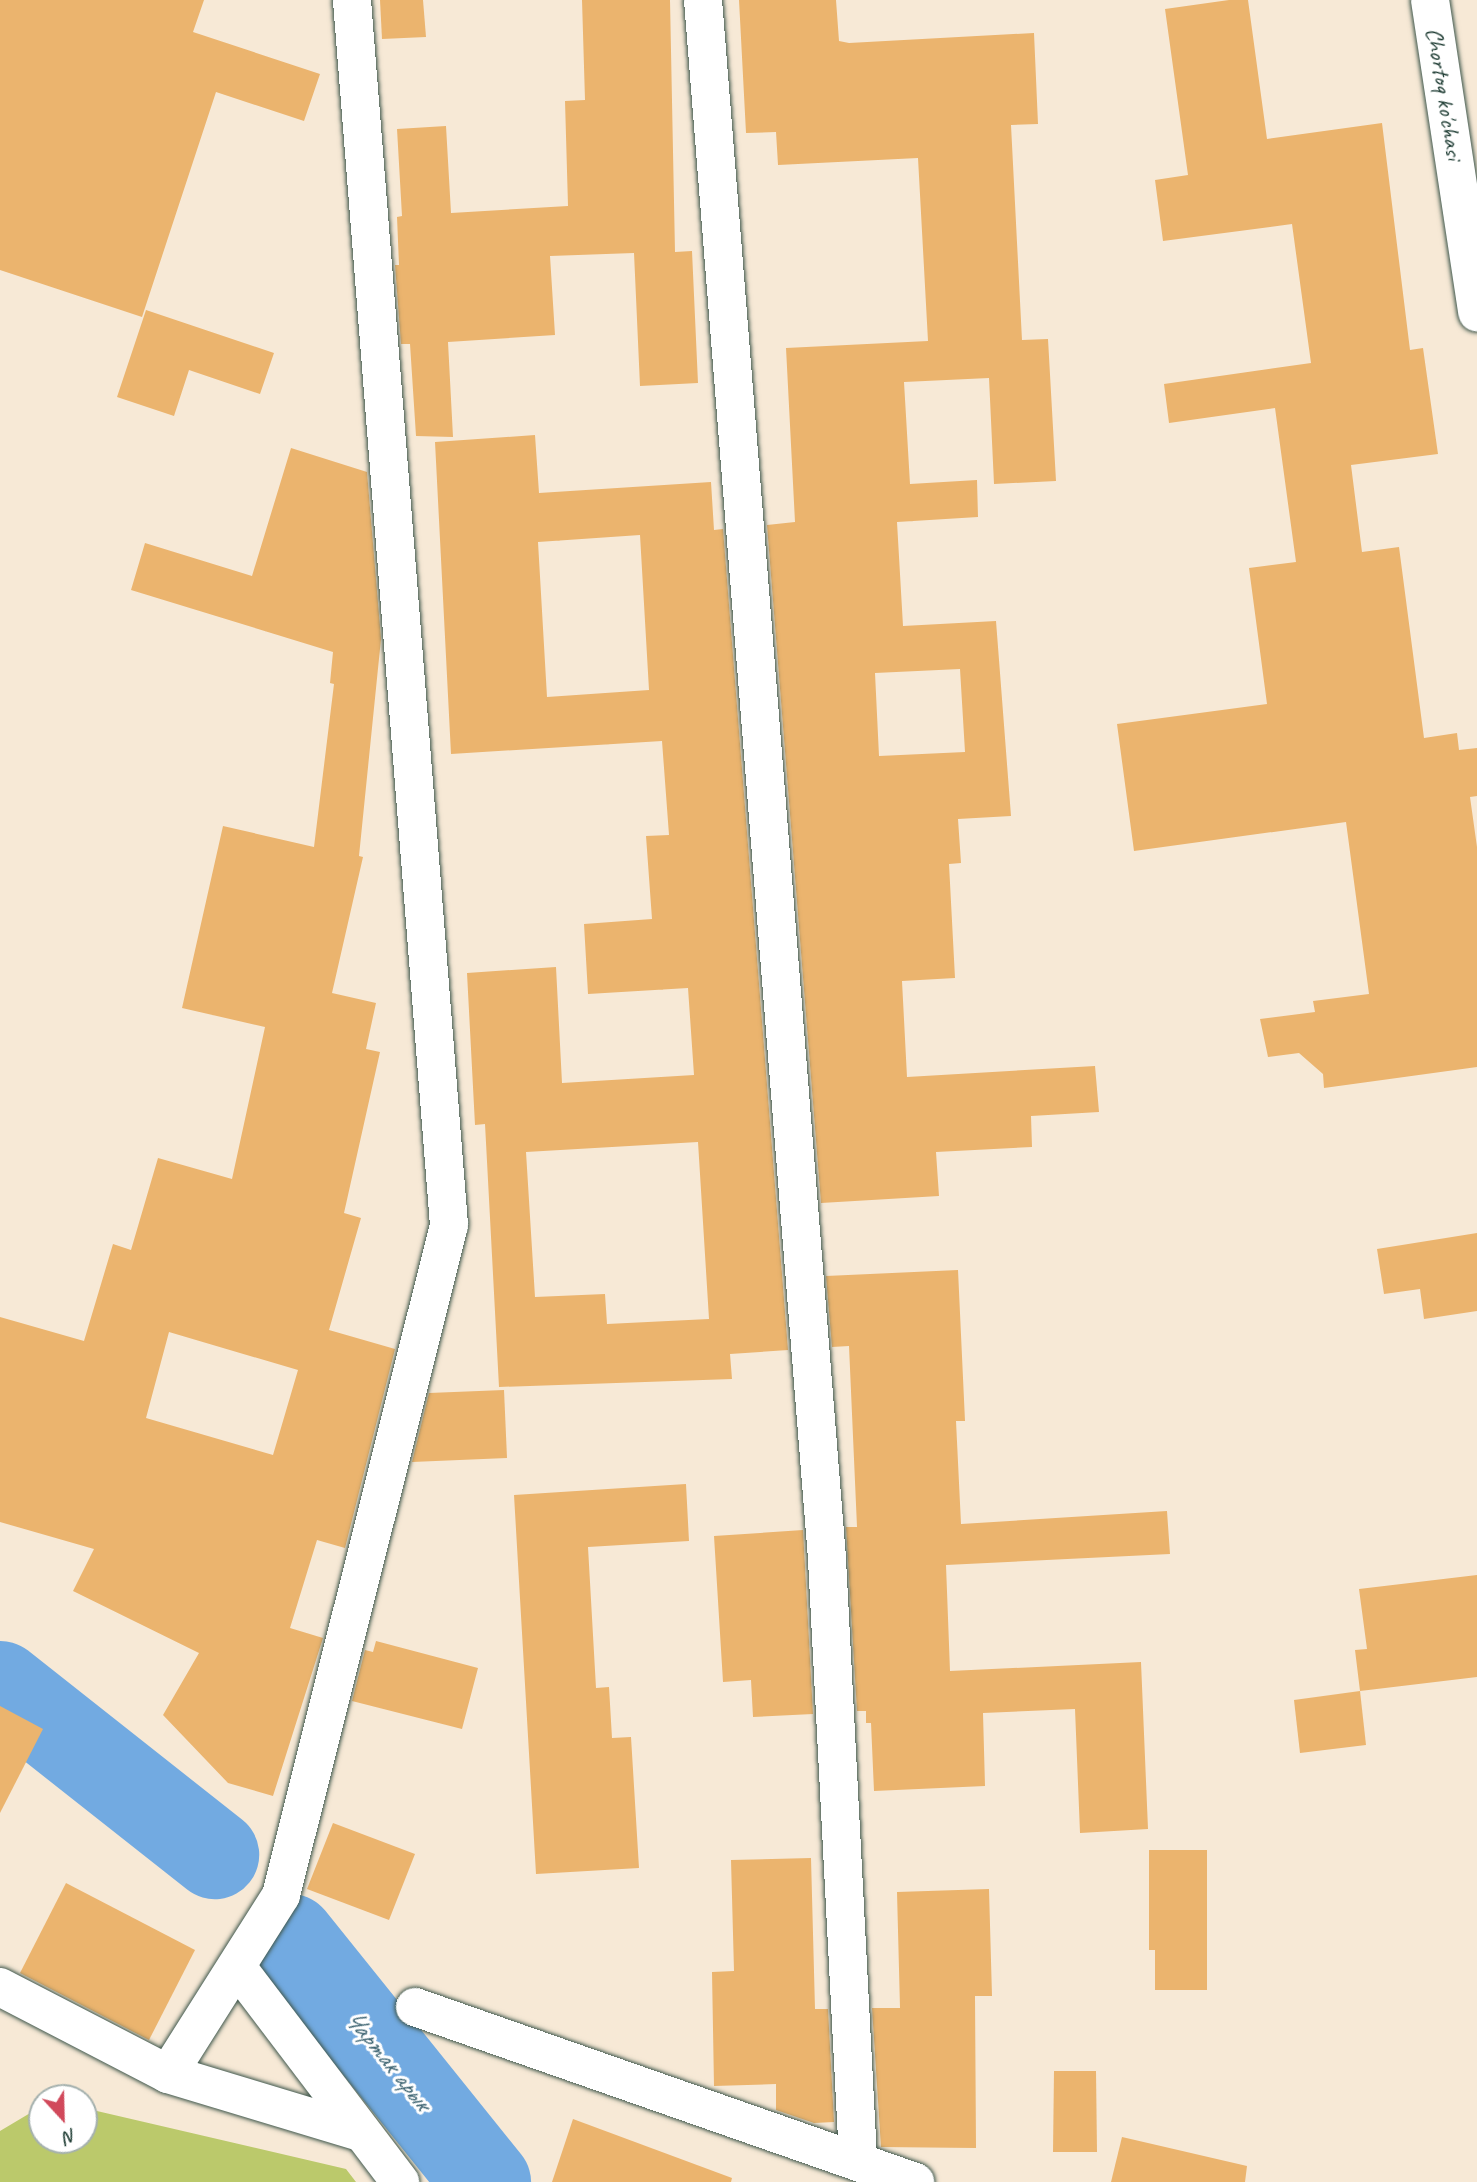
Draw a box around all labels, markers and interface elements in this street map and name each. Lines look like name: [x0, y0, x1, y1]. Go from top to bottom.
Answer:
street label: Chortoq ko'chasi: [1419, 26, 1469, 162]
water label: Чартак арык: [338, 2003, 438, 2117]
north arrow: [28, 2084, 98, 2154]
text: N: [60, 2123, 80, 2150]

